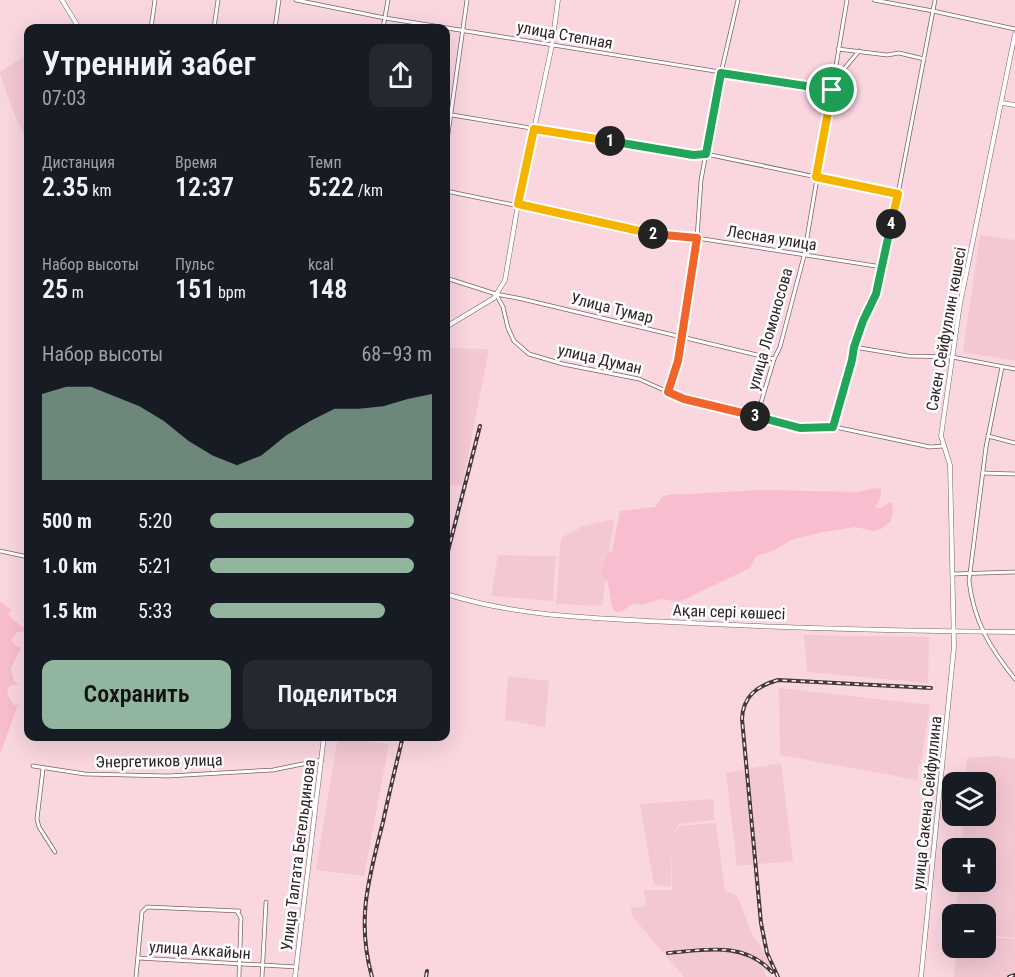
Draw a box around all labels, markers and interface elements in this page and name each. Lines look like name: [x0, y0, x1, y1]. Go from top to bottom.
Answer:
street label: улица Степная: [516, 17, 614, 53]
text: Утренний забег: [42, 44, 256, 83]
button: share: [369, 44, 432, 107]
pin: [806, 64, 857, 115]
icon: arrive: [815, 73, 848, 106]
text: 07:03: [42, 86, 86, 110]
pin: 1: [595, 126, 625, 156]
text: 1: [606, 131, 614, 150]
text: Дистанция: [42, 153, 115, 172]
text: Время: [175, 153, 217, 172]
text: Темп: [308, 153, 342, 172]
text: 2.35: [42, 172, 89, 202]
text: 12:37: [175, 172, 234, 202]
text: 5:22: [308, 172, 354, 202]
text: km: [89, 181, 112, 200]
text: /km: [354, 181, 383, 200]
pin: 4: [876, 209, 906, 239]
text: 4: [887, 214, 895, 233]
pin: 2: [638, 219, 668, 249]
street label: Лесная улица: [726, 222, 818, 254]
text: 2: [649, 224, 657, 243]
street label: Сәкен Сейфуллин көшесі: [922, 246, 970, 412]
text: Набор высоты: [42, 255, 139, 274]
text: Пульс: [175, 255, 214, 274]
text: kcal: [308, 255, 334, 274]
street label: улица Ломоносова: [744, 266, 796, 392]
text: 25: [42, 274, 68, 304]
text: 151: [175, 274, 214, 304]
text: 148: [308, 274, 347, 304]
text: m: [68, 283, 84, 302]
text: bpm: [214, 283, 246, 302]
street label: Улица Тумар: [569, 289, 655, 327]
street label: улица Думан: [556, 340, 644, 378]
text: Набор высоты: [42, 342, 163, 366]
text: 68–93 m: [361, 342, 432, 366]
pin: 3: [740, 401, 770, 431]
text: 3: [751, 406, 759, 425]
text: 500 m: [42, 509, 92, 533]
text: 5:20: [138, 509, 172, 533]
text: 1.0 km: [42, 554, 97, 578]
text: 5:21: [138, 554, 172, 578]
text: 1.5 km: [42, 599, 97, 623]
text: 5:33: [138, 599, 172, 623]
street label: Ақан сері көшесі: [672, 601, 786, 623]
button: Сохранить: [42, 660, 231, 729]
button: Поделиться: [243, 660, 432, 729]
street label: улица Сакена Сейфуллина: [908, 715, 946, 891]
street label: Энергетиков улица: [95, 750, 223, 772]
street label: Улица Талгата Бегельдинова: [277, 758, 319, 952]
map controls: [942, 772, 996, 958]
button: layers: [942, 772, 996, 826]
button: +: [942, 838, 996, 892]
button: −: [942, 904, 996, 958]
street label: улица Аккайын: [149, 937, 251, 963]

